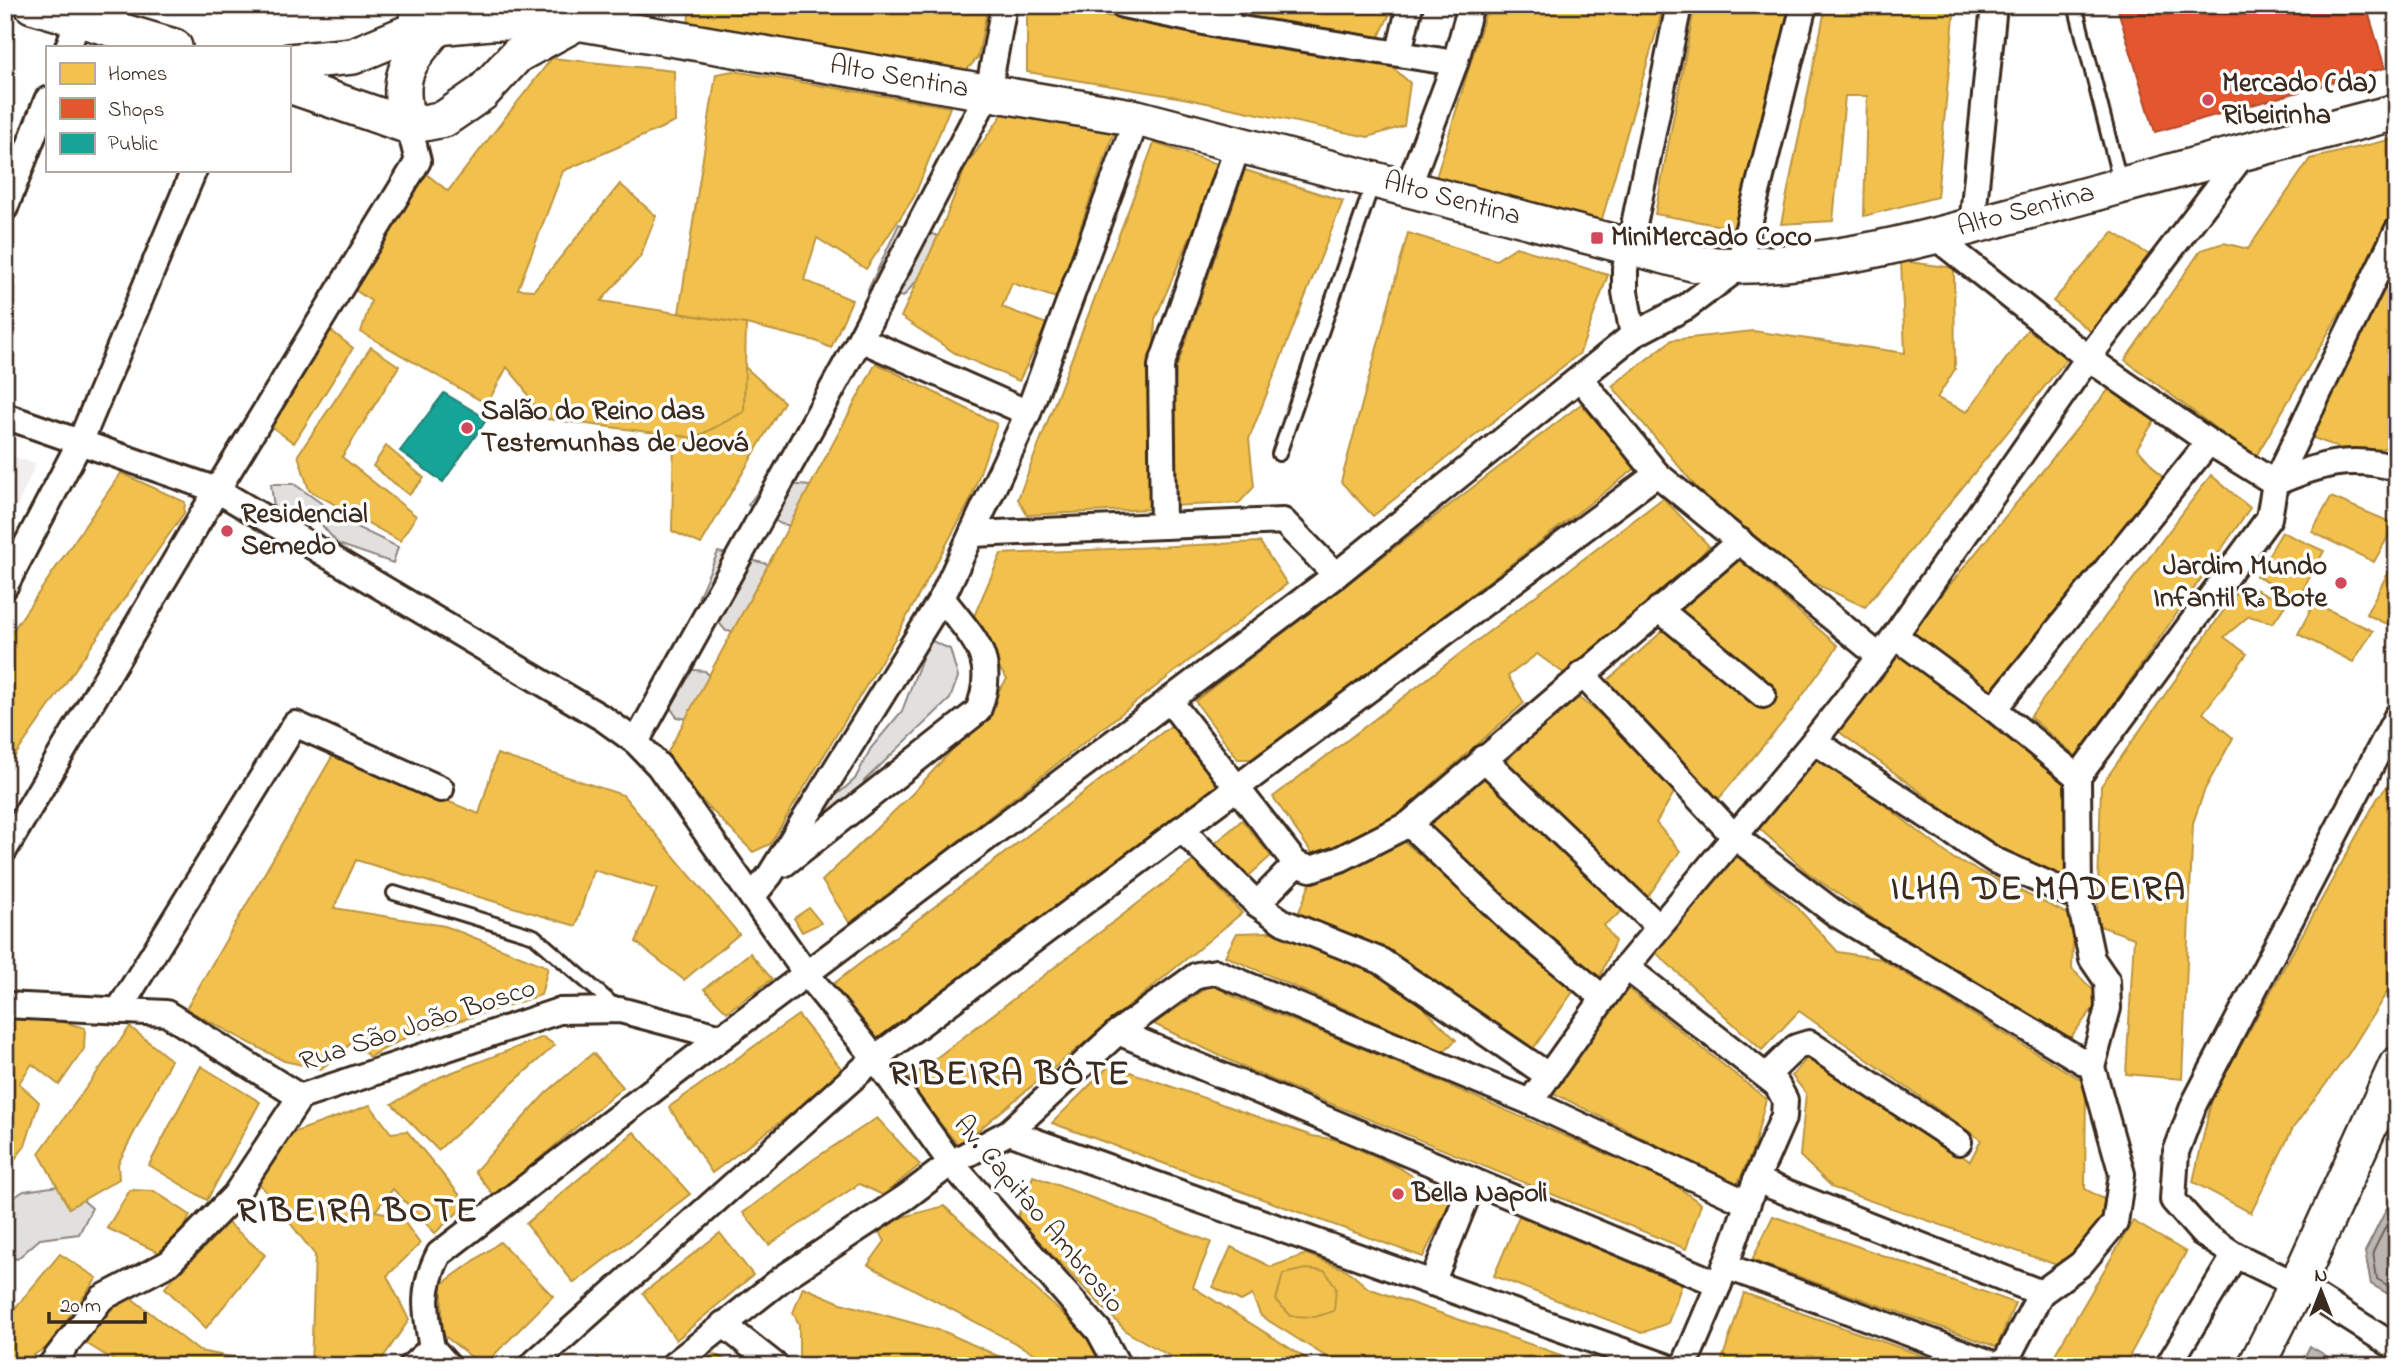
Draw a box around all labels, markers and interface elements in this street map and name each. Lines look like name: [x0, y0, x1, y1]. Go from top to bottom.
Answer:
legend: [46, 46, 290, 172]
street label: Alto Sentina: [826, 46, 972, 110]
text: Homes: [108, 60, 168, 90]
place label: Mercado (da) Ribeirinha: [2222, 64, 2377, 137]
marker: Mercado (da) Ribeirinha: [2200, 92, 2216, 108]
text: Shops: [108, 96, 165, 126]
text: Public: [108, 130, 159, 160]
street label: Alto Sentina: [1379, 162, 1525, 238]
street label: Alto Sentina: [1953, 173, 2099, 249]
place label: MiniMercado Coco: [1611, 218, 1812, 259]
marker: MiniMercado Coco: [1589, 230, 1605, 246]
place label: Salão do Reino das Testemunhas de Jeová: [481, 392, 749, 465]
marker: Salão do Reino das Testemunhas de Jeová: [459, 420, 475, 436]
place label: Residencial Semedo: [241, 495, 368, 568]
marker: Residencial Semedo: [219, 523, 235, 539]
place label: Jardim Mundo Infantil Rª Bote: [2153, 547, 2328, 620]
marker: Jardim Mundo Infantil Rª Bote: [2333, 575, 2349, 591]
district label: ILHA DE MADEIRA: [1891, 865, 2187, 916]
street label: Rua São João Bosco: [295, 969, 541, 1083]
district label: RIBEIRA BÔTE: [889, 1050, 1131, 1101]
street label: Av. Capitao Ambrosio: [942, 1107, 1134, 1323]
place label: Bella Napoli: [1410, 1174, 1548, 1215]
marker: Bella Napoli: [1390, 1186, 1406, 1202]
district label: RIBEIRA BOTE: [237, 1187, 479, 1238]
north arrow: [2286, 1256, 2356, 1326]
text: N: [2315, 1263, 2328, 1290]
scale bar: [49, 1280, 145, 1324]
text: 20 m: [60, 1292, 101, 1322]

